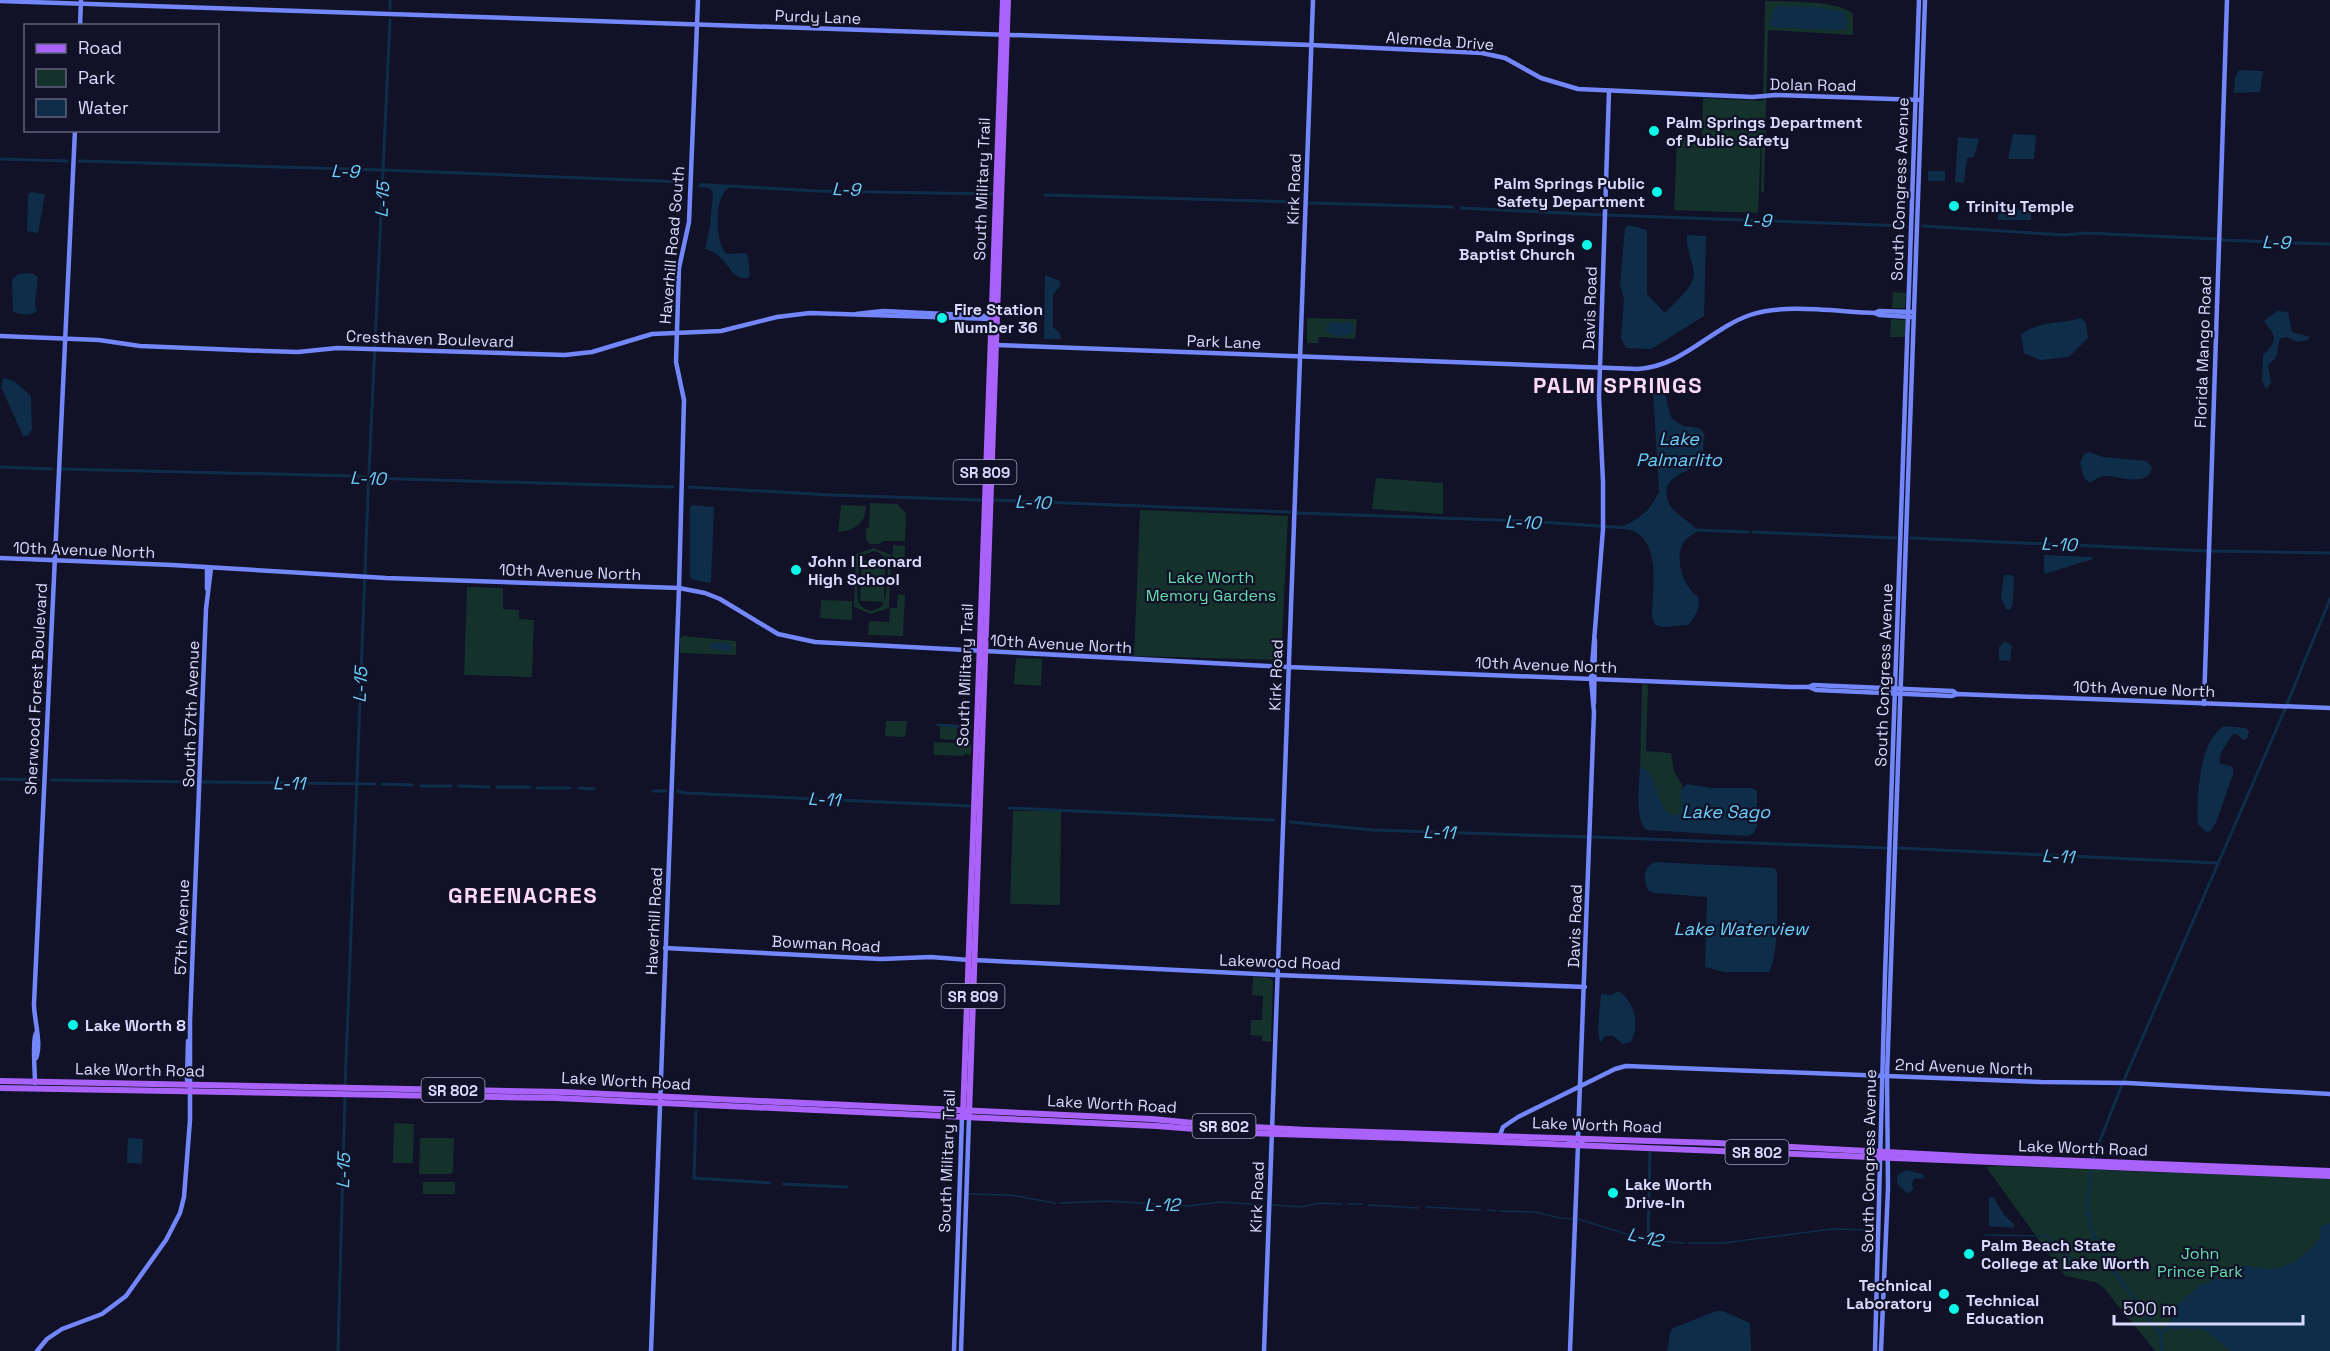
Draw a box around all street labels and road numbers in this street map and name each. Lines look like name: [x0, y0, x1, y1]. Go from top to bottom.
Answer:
street label: Purdy Lane: [774, 5, 862, 29]
street label: Alemeda Drive: [1385, 27, 1495, 55]
street label: Dolan Road: [1769, 74, 1857, 96]
street label: South Congress Avenue: [1886, 97, 1914, 281]
street label: South Military Trail: [969, 117, 995, 261]
street label: Kirk Road: [1282, 153, 1306, 225]
street label: Haverhill Road South: [655, 165, 689, 325]
street label: Davis Road: [1578, 266, 1602, 350]
street label: Florida Mango Road: [2190, 275, 2216, 429]
street label: Cresthaven Boulevard: [346, 326, 514, 352]
street label: Park Lane: [1186, 330, 1262, 354]
road number: SR 809: [954, 460, 1016, 484]
street label: 10th Avenue North: [13, 537, 155, 563]
street label: 10th Avenue North: [499, 559, 641, 585]
street label: Sherwood Forest Boulevard: [20, 582, 52, 796]
street label: South Congress Avenue: [1870, 583, 1898, 767]
street label: South Military Trail: [952, 603, 978, 747]
street label: 10th Avenue North: [989, 630, 1133, 658]
street label: Kirk Road: [1264, 639, 1288, 711]
street label: South 57th Avenue: [178, 640, 204, 788]
street label: 10th Avenue North: [1475, 652, 1617, 678]
street label: 10th Avenue North: [2073, 676, 2215, 702]
street label: Haverhill Road: [641, 867, 667, 975]
street label: 57th Avenue: [170, 879, 194, 975]
street label: Davis Road: [1563, 884, 1587, 968]
street label: Bowman Road: [771, 931, 881, 957]
street label: Lakewood Road: [1219, 949, 1341, 975]
road number: SR 809: [942, 984, 1004, 1008]
street label: 2nd Avenue North: [1895, 1054, 2033, 1080]
street label: Lake Worth Road: [75, 1058, 205, 1082]
street label: Lake Worth Road: [561, 1067, 691, 1095]
street label: South Congress Avenue: [1857, 1069, 1881, 1253]
road number: SR 802: [422, 1078, 484, 1102]
street label: South Military Trail: [934, 1089, 960, 1233]
street label: Lake Worth Road: [1047, 1090, 1177, 1118]
street label: Lake Worth Road: [1532, 1112, 1662, 1138]
road number: SR 802: [1192, 1114, 1256, 1138]
street label: Lake Worth Road: [2018, 1135, 2148, 1161]
road number: SR 802: [1726, 1140, 1788, 1164]
street label: Kirk Road: [1245, 1161, 1269, 1233]

